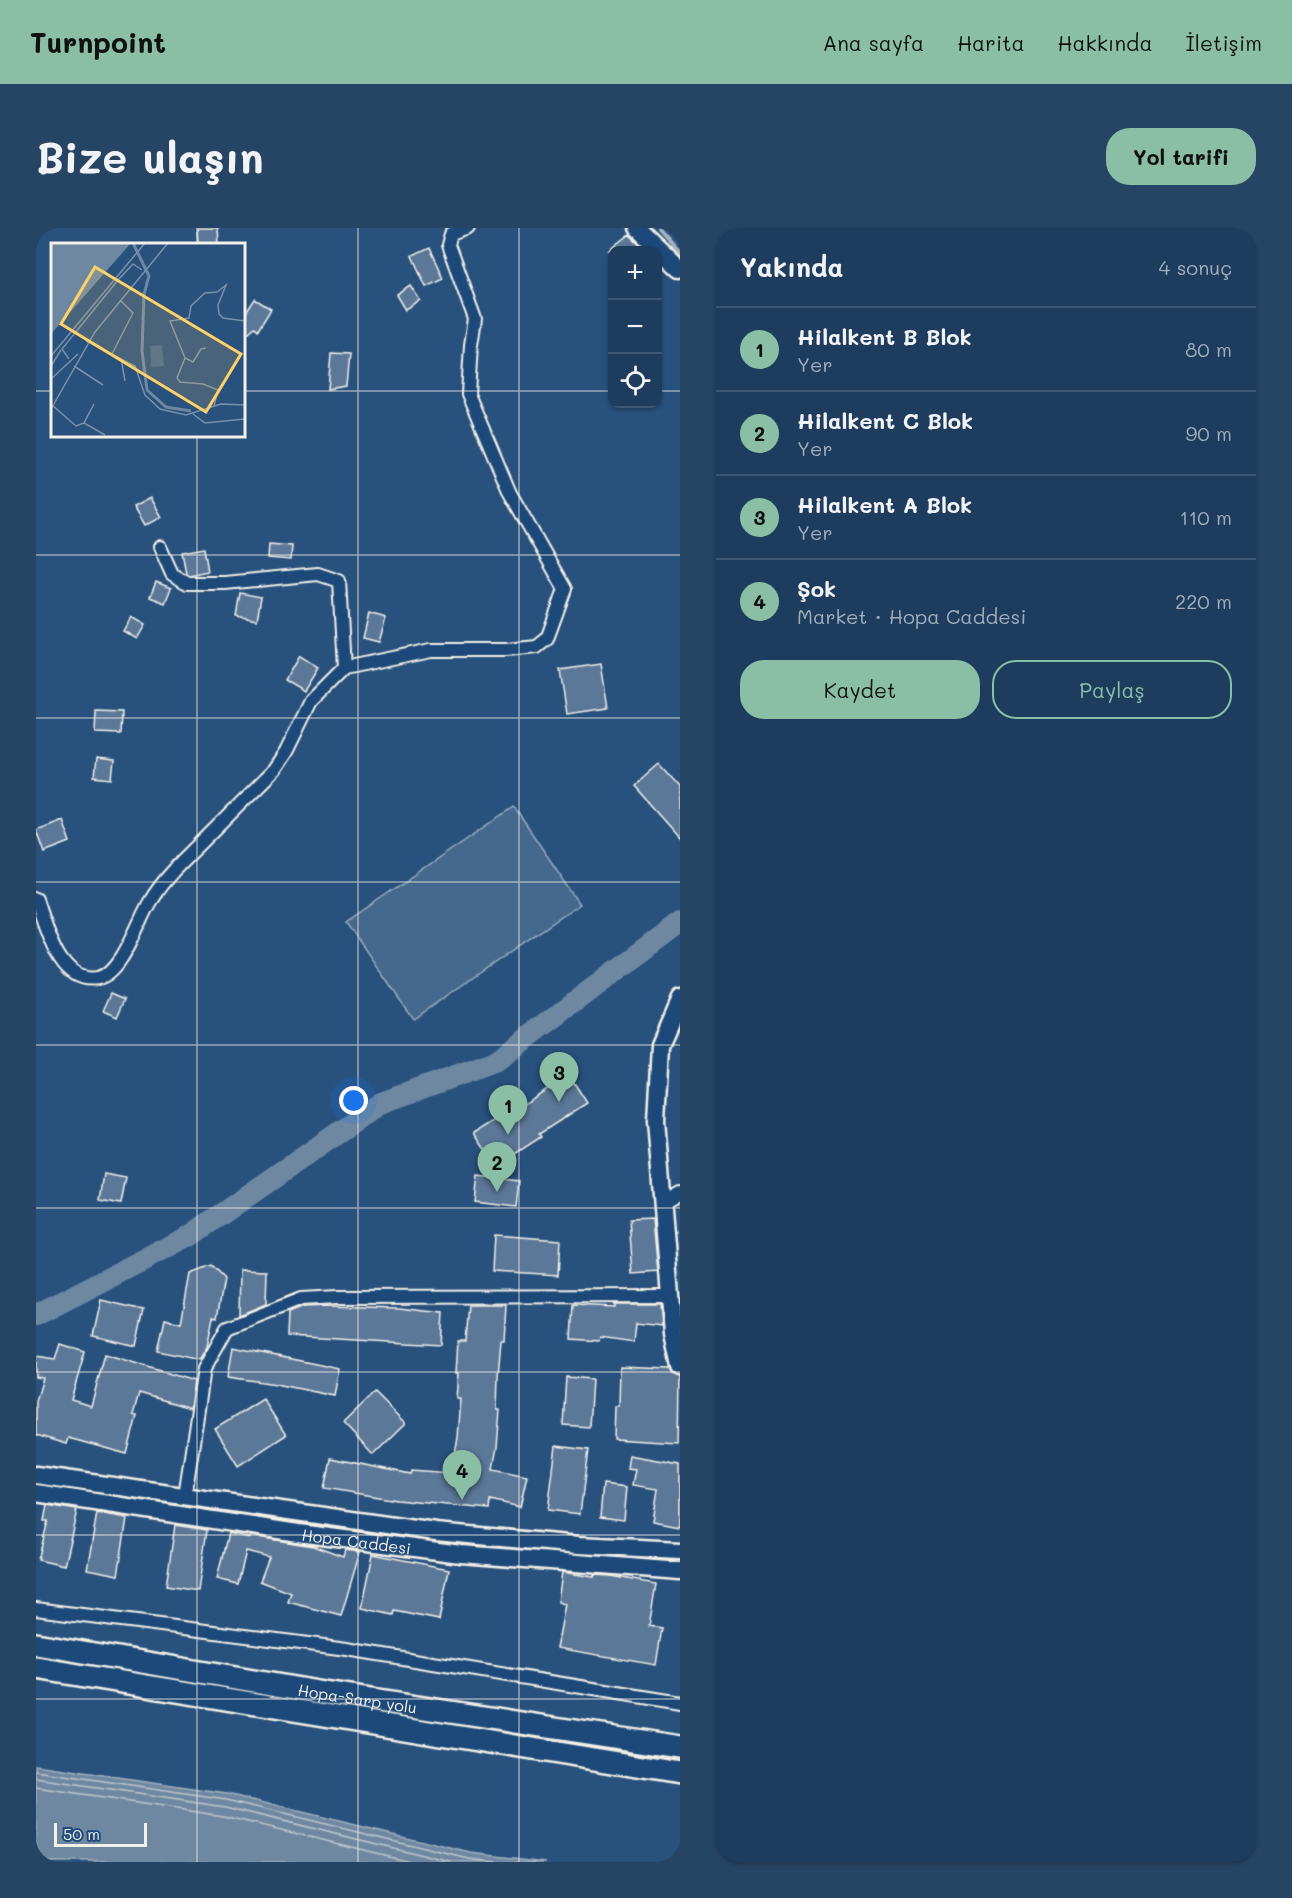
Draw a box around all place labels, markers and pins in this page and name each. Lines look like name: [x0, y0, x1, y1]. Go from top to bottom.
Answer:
pin: 3: [540, 1052, 578, 1102]
pin: 1: [488, 1086, 528, 1135]
pin: 2: [478, 1142, 516, 1192]
pin: 4: [442, 1450, 482, 1500]

